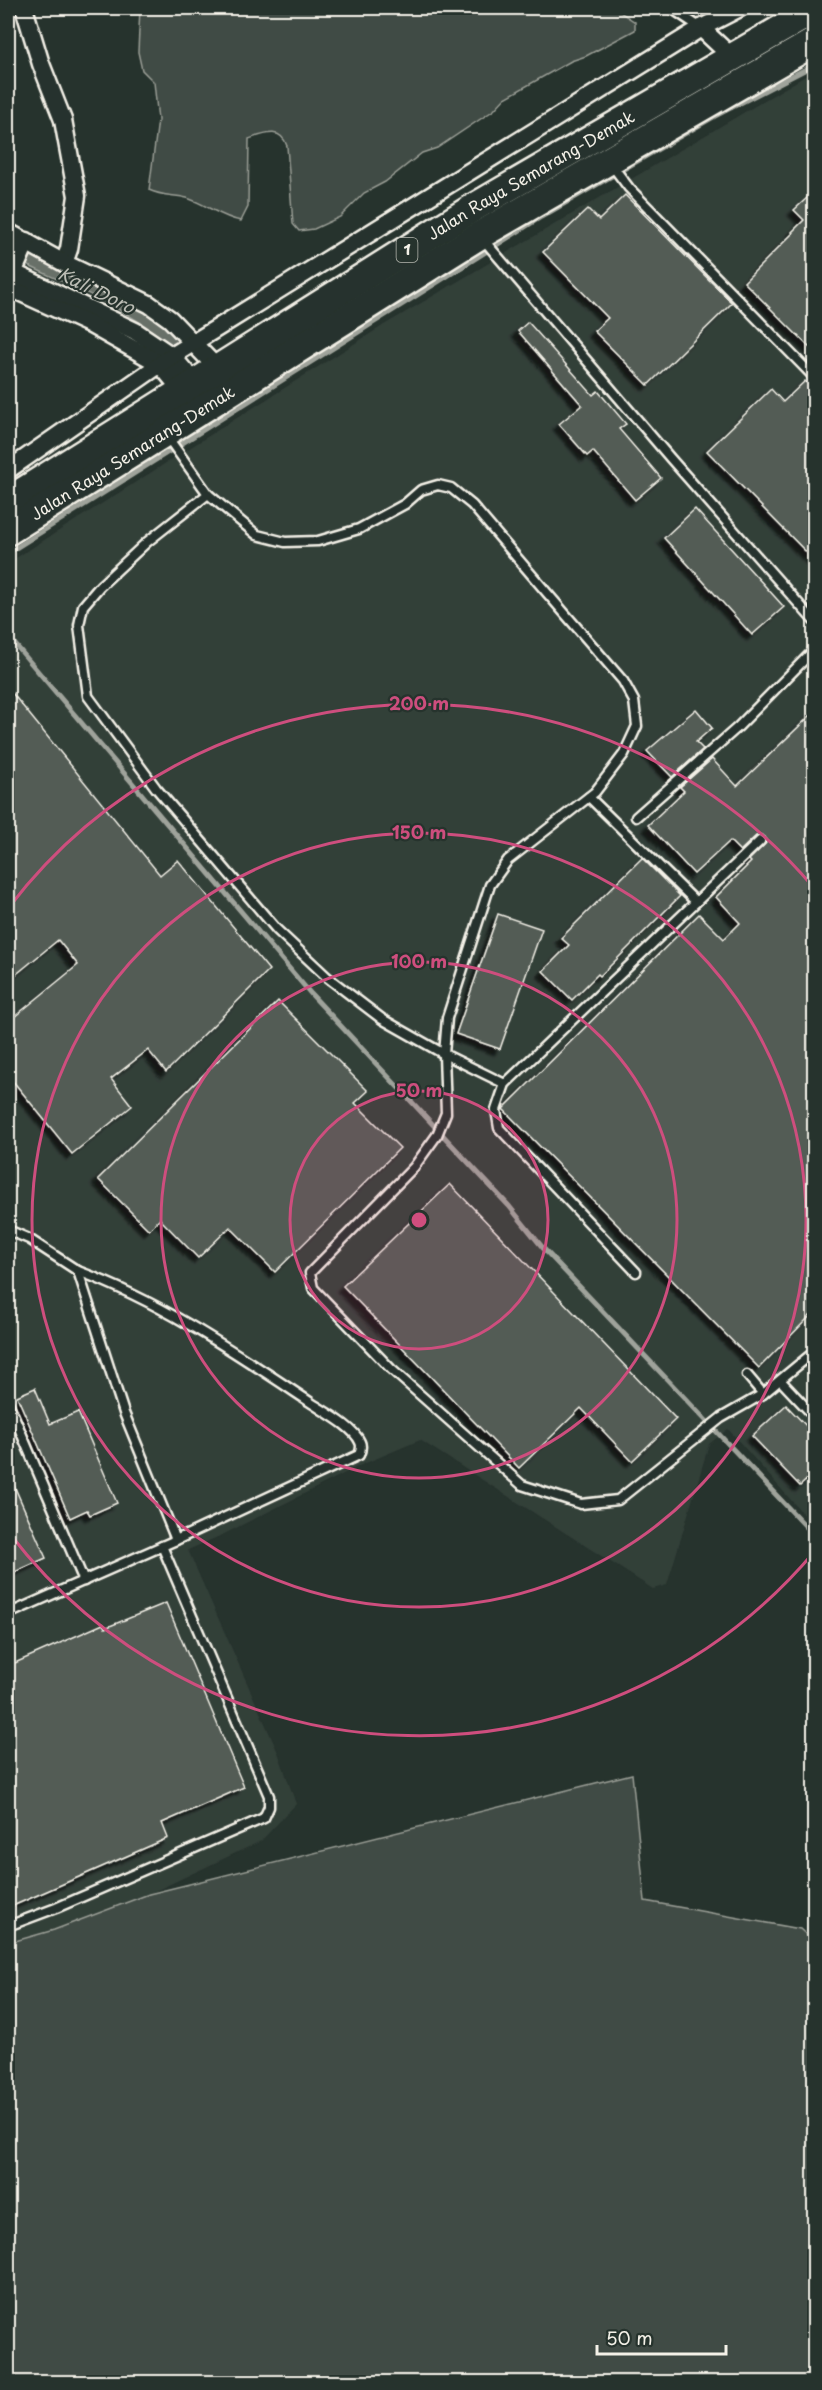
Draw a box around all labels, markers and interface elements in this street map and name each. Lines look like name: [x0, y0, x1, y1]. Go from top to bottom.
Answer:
street label: Jalan Raya Semarang-Demak: [422, 104, 639, 245]
road number: 1: [396, 238, 418, 262]
water label: Kali Doro: [54, 259, 140, 320]
street label: Jalan Raya Semarang-Demak: [25, 379, 239, 525]
text: 200 m: [389, 689, 449, 716]
text: 150 m: [392, 818, 446, 845]
text: 100 m: [391, 947, 447, 974]
text: 50 m: [396, 1076, 442, 1103]
centre of rings: [409, 1210, 429, 1230]
scale bar: [597, 2318, 726, 2356]
text: 50 m: [606, 2324, 653, 2351]

